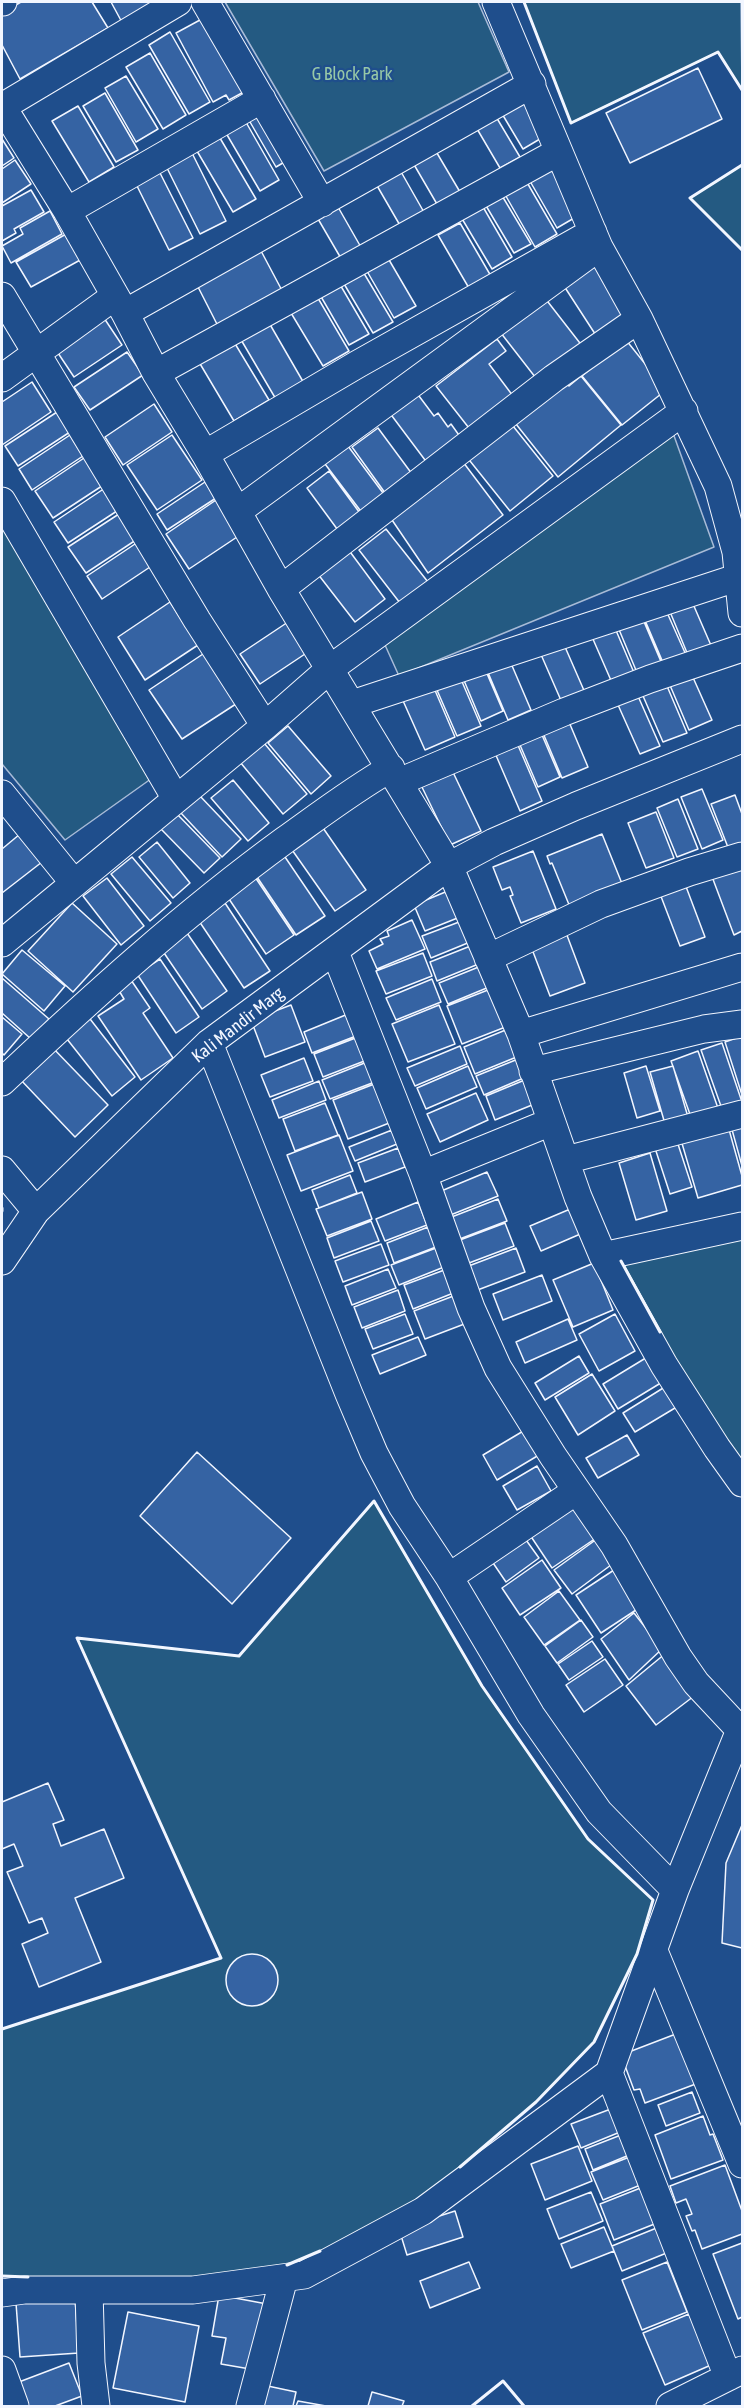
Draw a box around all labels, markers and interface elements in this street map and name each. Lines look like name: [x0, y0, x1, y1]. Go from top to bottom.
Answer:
park label: G Block Park: [312, 63, 392, 85]
street label: Kali Mandir Marg: [188, 982, 288, 1068]

